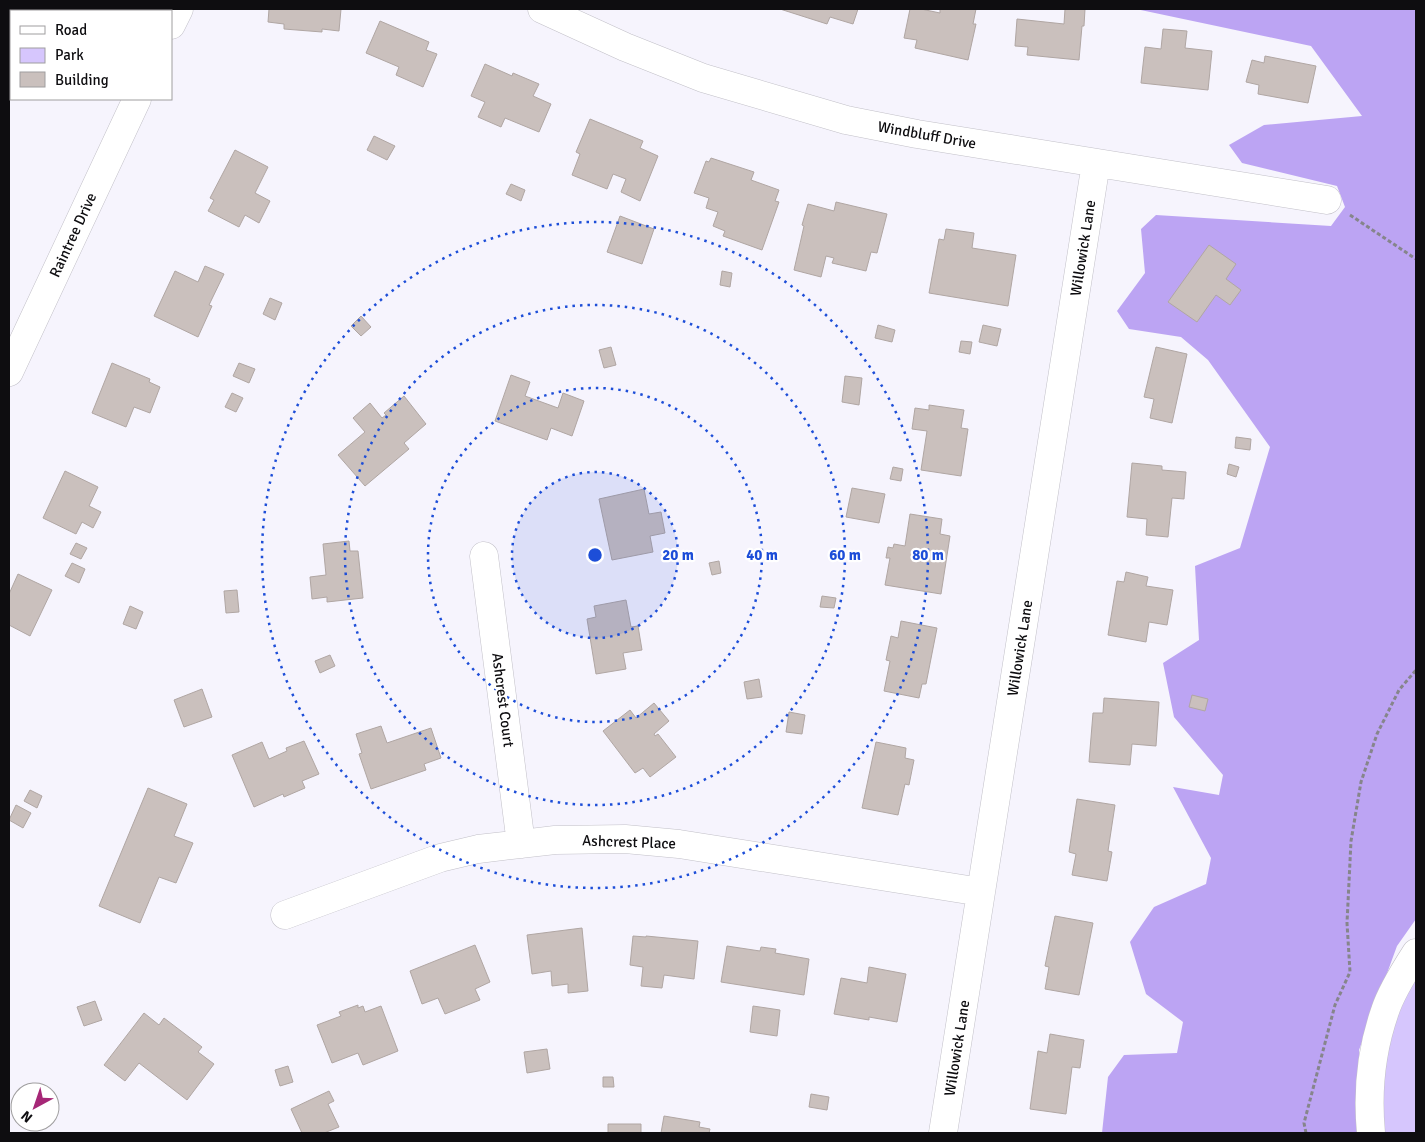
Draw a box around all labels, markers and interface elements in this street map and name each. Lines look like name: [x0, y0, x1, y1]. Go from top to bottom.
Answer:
legend: [10, 10, 172, 100]
text: Road: [55, 21, 87, 39]
text: Park: [55, 46, 84, 64]
text: Building: [55, 71, 109, 89]
street label: Windbluff Drive: [876, 117, 978, 153]
street label: Raintree Drive: [46, 190, 100, 280]
street label: Willowick Lane: [1067, 199, 1099, 297]
centre of rings: [586, 546, 604, 564]
text: 20 m: [662, 546, 694, 564]
text: 40 m: [746, 546, 778, 564]
text: 60 m: [829, 546, 861, 564]
text: 80 m: [912, 546, 944, 564]
street label: Willowick Lane: [1004, 599, 1036, 697]
street label: Ashcrest Court: [488, 652, 518, 748]
street label: Ashcrest Place: [582, 831, 676, 853]
street label: Willowick Lane: [941, 999, 973, 1097]
north arrow: [10, 1082, 60, 1132]
text: N: [18, 1107, 36, 1126]

